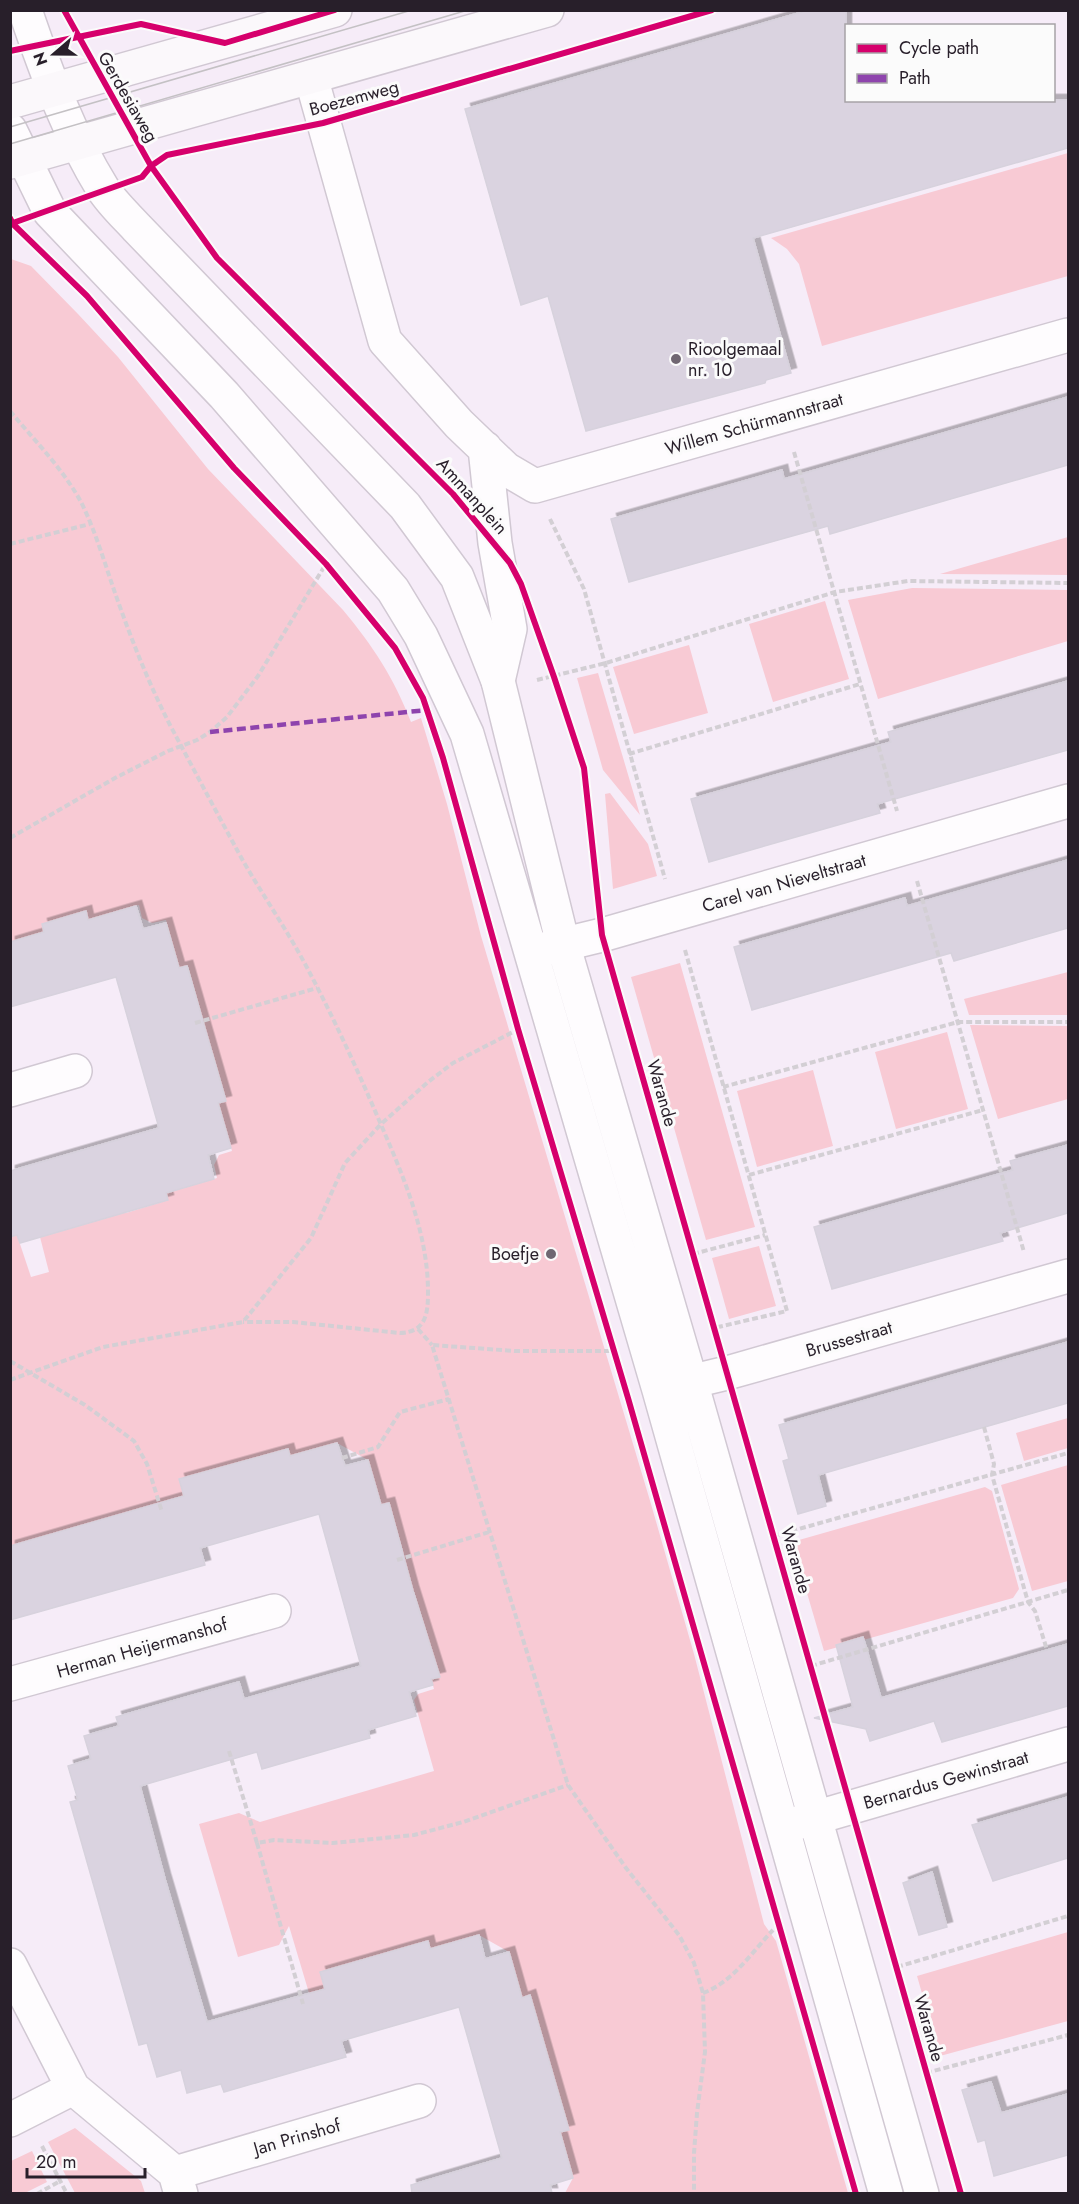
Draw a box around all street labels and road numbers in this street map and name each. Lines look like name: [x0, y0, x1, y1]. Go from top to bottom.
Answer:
street label: Gerdesiaweg: [92, 47, 164, 147]
street label: Boezemweg: [306, 74, 402, 122]
street label: Willem Schürmannstraat: [662, 386, 847, 462]
street label: Ammanplein: [430, 452, 514, 540]
street label: Carel van Nieveltstraat: [699, 847, 870, 919]
street label: Warande: [640, 1056, 684, 1130]
street label: Brussestraat: [803, 1314, 896, 1364]
street label: Warande: [774, 1523, 818, 1597]
street label: Herman Heijermanshof: [54, 1611, 231, 1685]
street label: Bernardus Gewinstraat: [860, 1744, 1032, 1816]
street label: Warande: [907, 1991, 951, 2065]
street label: Jan Prinshof: [249, 2112, 344, 2162]

